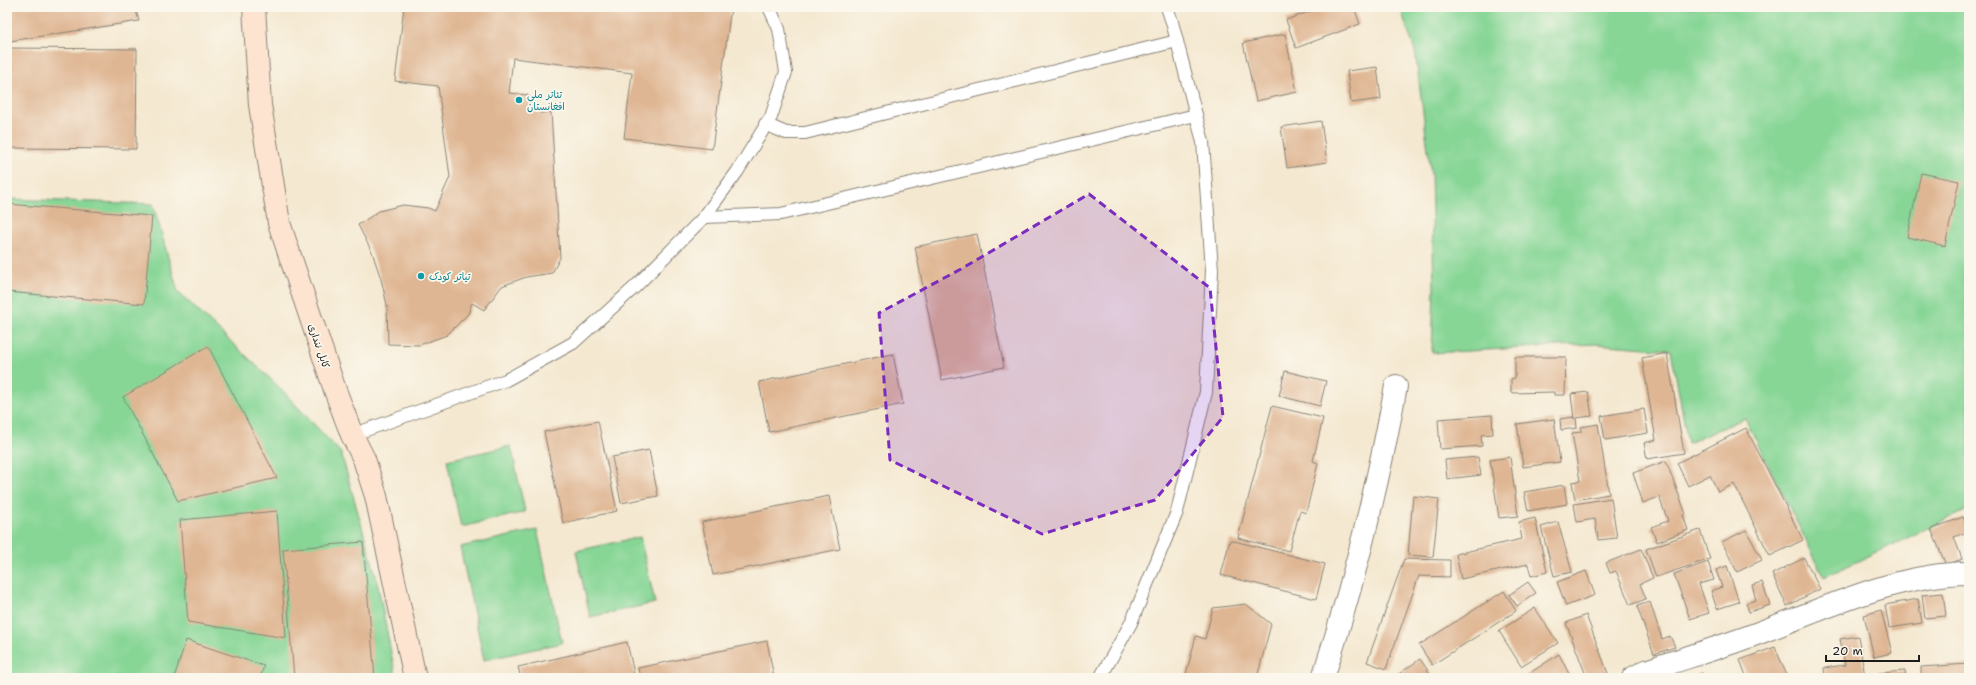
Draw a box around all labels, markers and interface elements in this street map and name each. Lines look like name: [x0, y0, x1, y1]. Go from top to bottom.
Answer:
place label: تئاتر ملی افغانستان: [527, 88, 565, 113]
marker: تئاتر ملی افغانستان: [514, 95, 524, 105]
place label: تیاتر کودک: [429, 270, 470, 283]
marker: تیاتر کودک: [416, 271, 426, 281]
street label: کابل ننداری: [305, 322, 333, 370]
scale bar: [1826, 637, 1919, 663]
text: 20 m: [1832, 643, 1863, 659]

